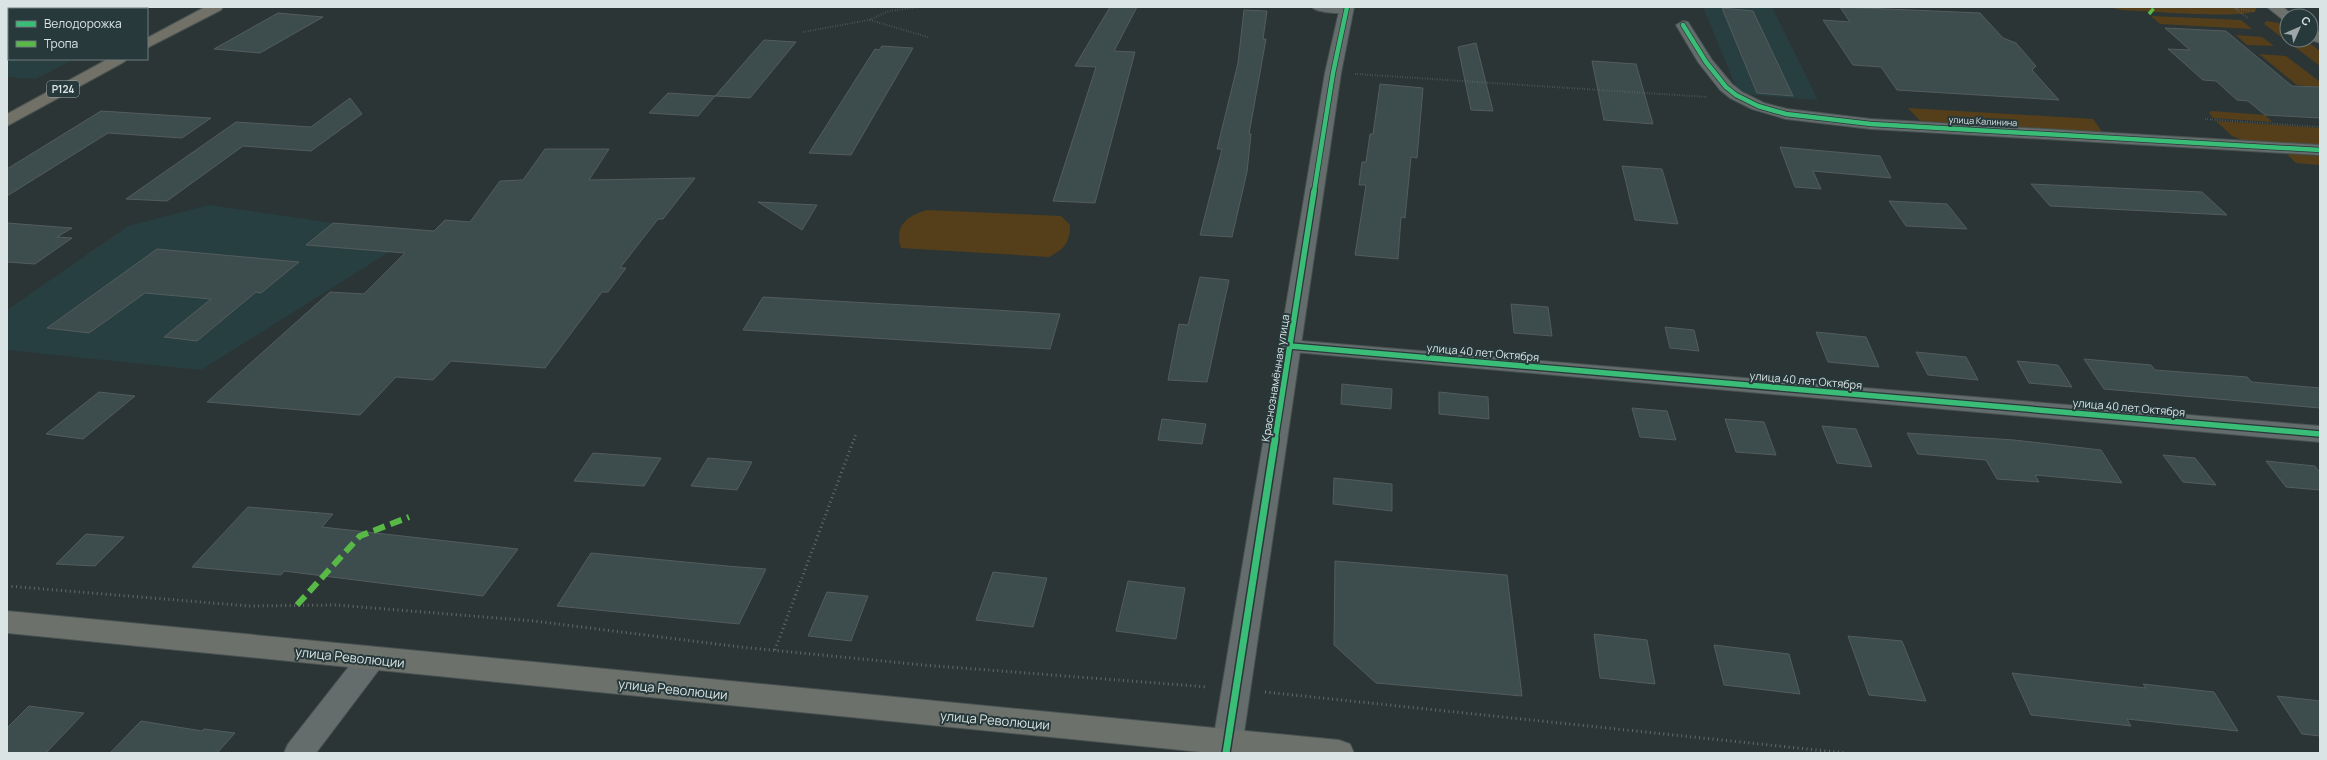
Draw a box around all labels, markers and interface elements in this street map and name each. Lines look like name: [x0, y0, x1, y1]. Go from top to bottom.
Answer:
legend: [8, 8, 148, 60]
north arrow: [2279, 8, 2319, 48]
text: С: [2298, 12, 2315, 29]
text: Велодорожка: [44, 15, 122, 32]
text: Тропа: [44, 35, 78, 52]
road number: Р124: [47, 81, 79, 97]
street label: улица Калинина: [1948, 113, 2018, 129]
street label: Краснознамённая улица: [1258, 313, 1292, 443]
street label: улица 40 лет Октября: [1426, 340, 1540, 364]
street label: улица 40 лет Октября: [1749, 368, 1863, 392]
street label: улица 40 лет Октября: [2072, 395, 2186, 419]
street label: улица Революции: [294, 642, 406, 672]
street label: улица Революции: [617, 674, 729, 704]
street label: улица Революции: [939, 706, 1051, 734]

